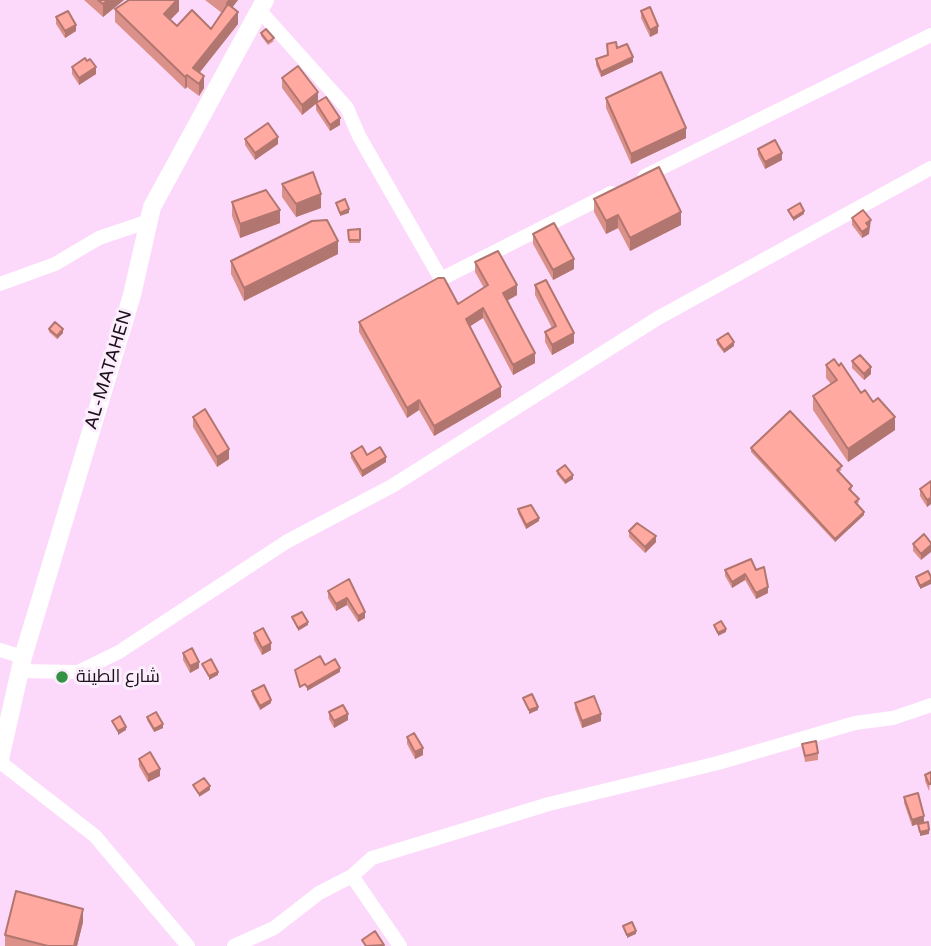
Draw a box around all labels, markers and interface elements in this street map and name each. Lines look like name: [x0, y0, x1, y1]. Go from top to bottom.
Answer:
street label: AL-MATAHEN: [81, 308, 137, 432]
place label: شارع الطينة: [76, 666, 160, 688]
marker: شارع الطينة: [54, 669, 70, 685]

